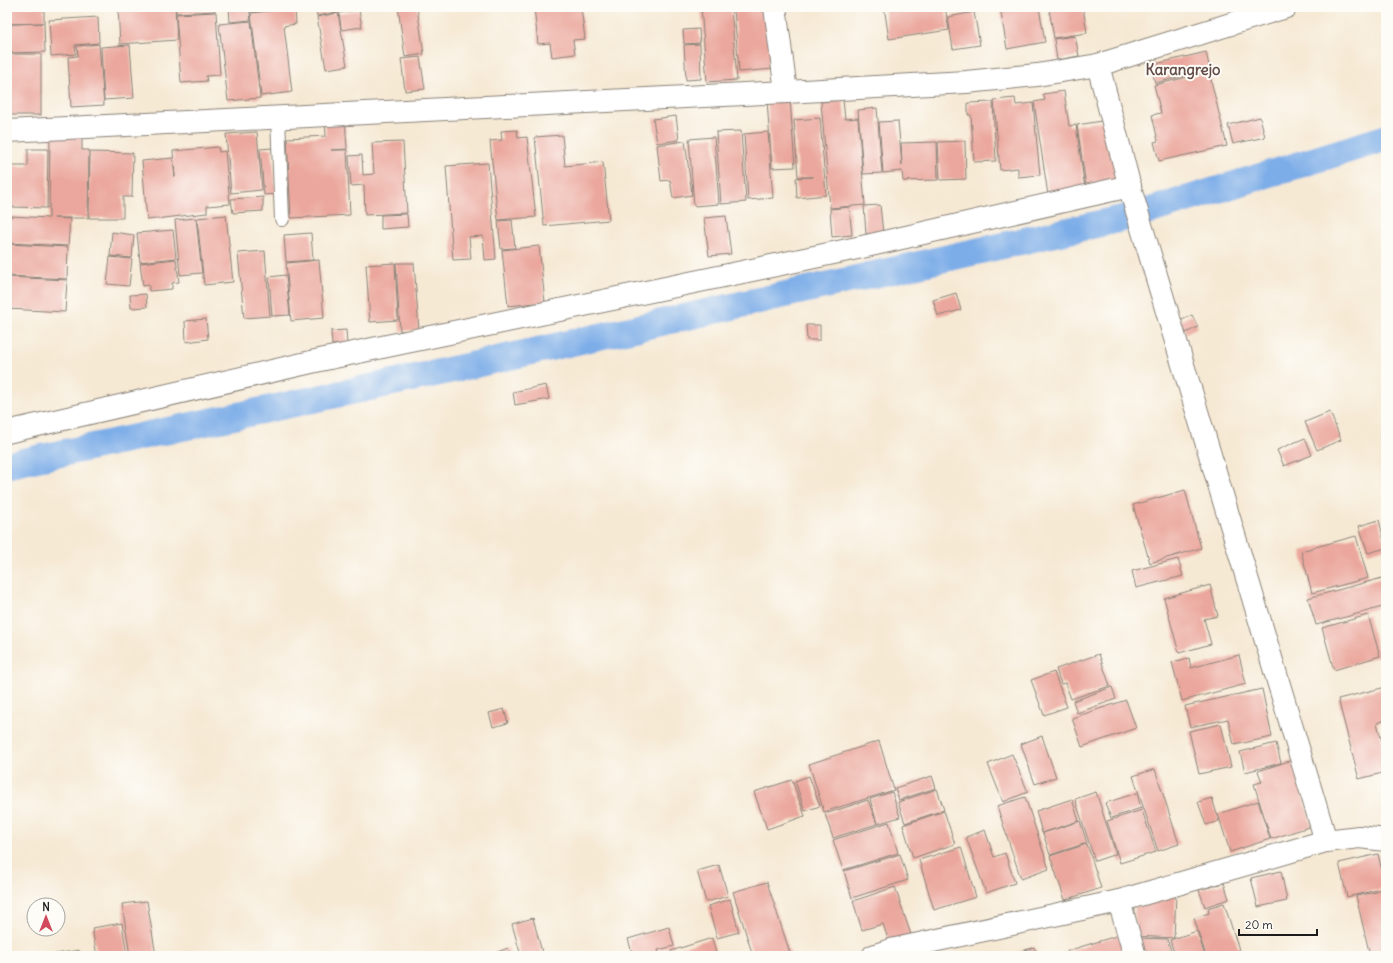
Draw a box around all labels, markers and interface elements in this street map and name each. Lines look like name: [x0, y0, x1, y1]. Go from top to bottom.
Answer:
district label: Karangrejo: [1146, 60, 1221, 80]
north arrow: [26, 897, 66, 937]
text: N: [42, 900, 50, 914]
scale bar: [1239, 911, 1317, 937]
text: 20 m: [1245, 917, 1273, 932]

